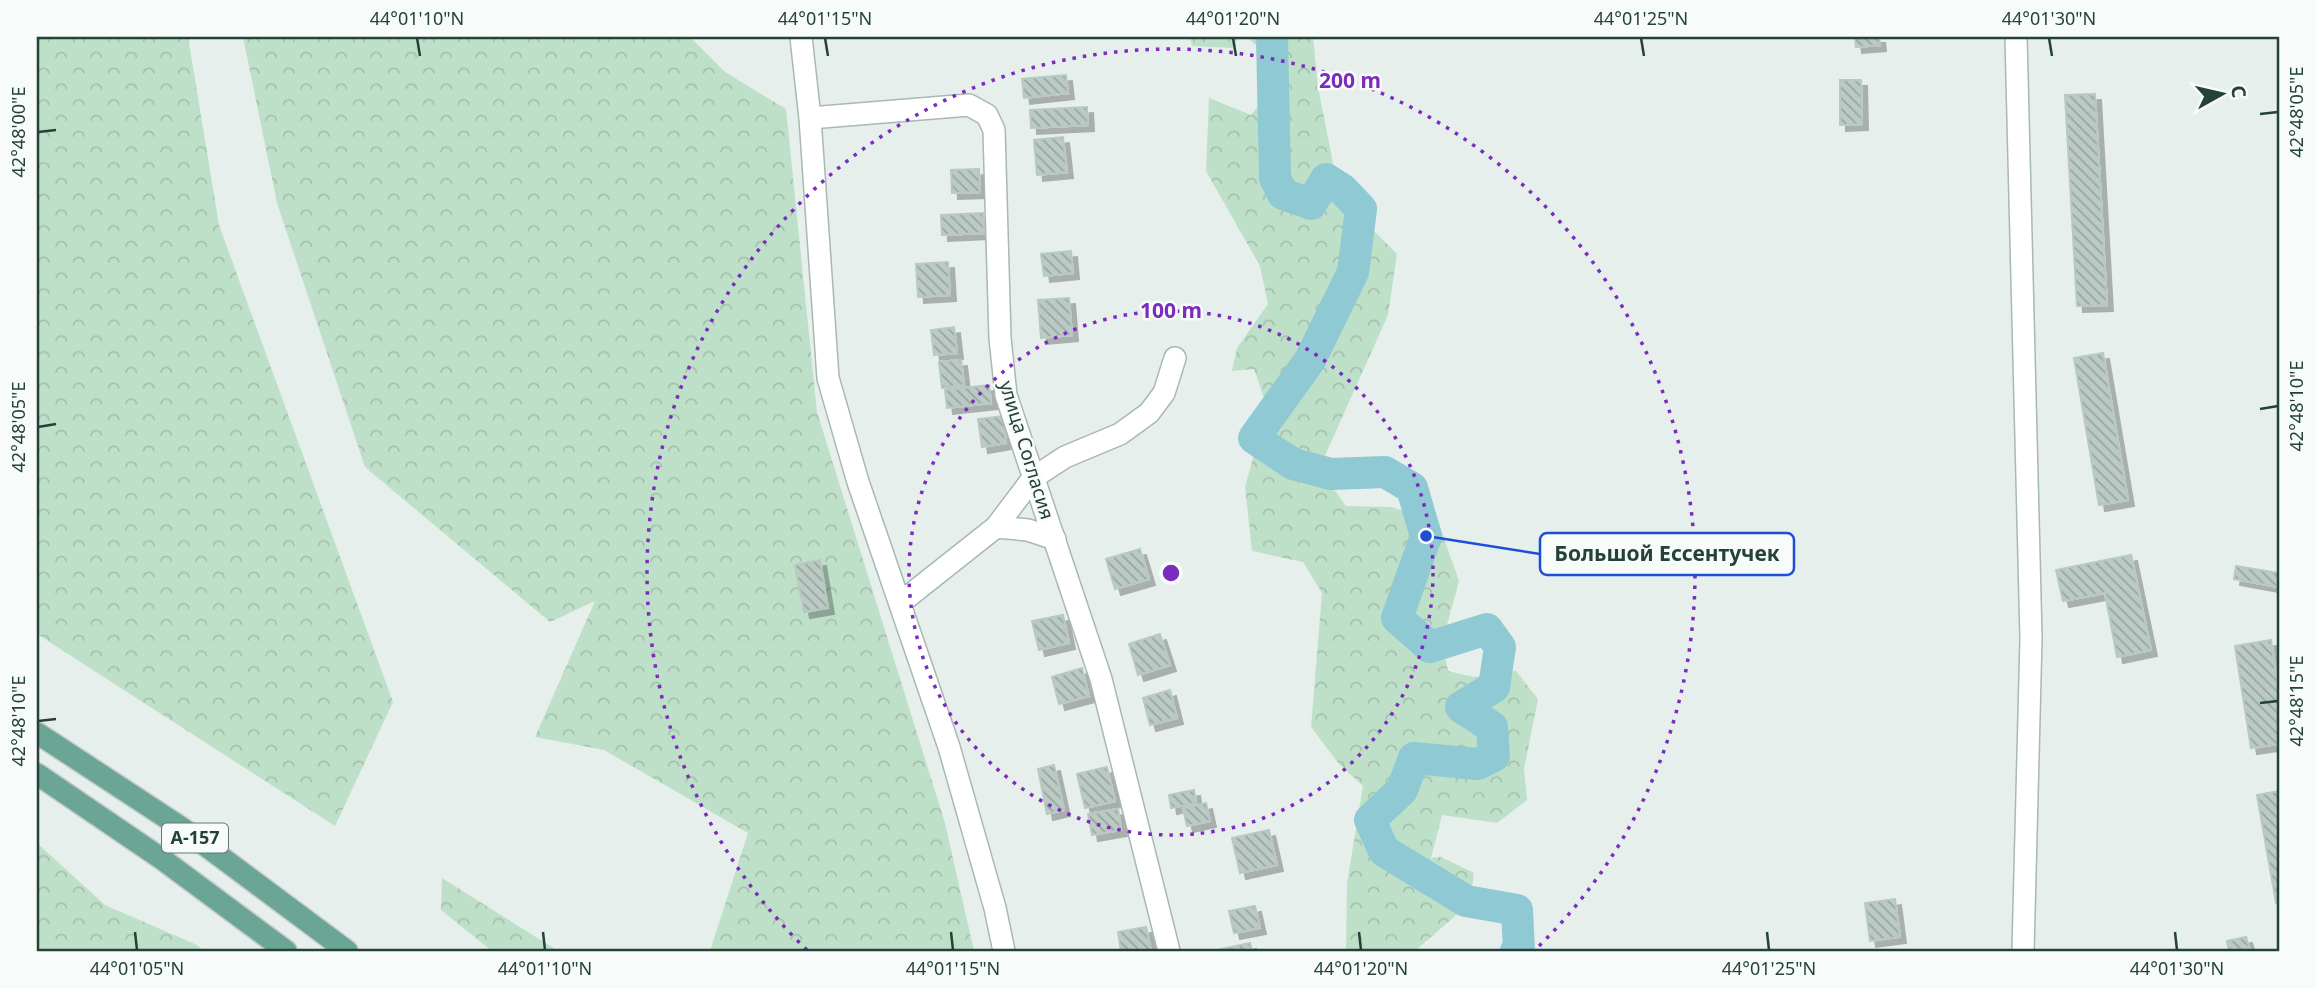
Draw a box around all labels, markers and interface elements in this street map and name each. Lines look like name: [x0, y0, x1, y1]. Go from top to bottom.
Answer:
text: 44°01'10"N: [370, 6, 464, 30]
text: 44°01'15"N: [778, 6, 872, 30]
text: 44°01'20"N: [1186, 6, 1280, 30]
text: 44°01'25"N: [1594, 6, 1688, 30]
text: 44°01'30"N: [2002, 6, 2096, 30]
north arrow: [2186, 60, 2256, 130]
text: 200 m: [1319, 66, 1381, 94]
text: 42°48'05"E: [2284, 67, 2308, 157]
text: С: [2225, 84, 2253, 100]
text: 42°48'00"E: [6, 87, 30, 177]
text: 100 m: [1140, 296, 1202, 324]
text: 42°48'10"E: [2284, 361, 2308, 451]
street label: улица Согласия: [994, 377, 1060, 523]
text: 42°48'05"E: [6, 382, 30, 472]
callout: Большой Ессентучек: [1540, 533, 1794, 575]
text: Большой Ессентучек: [1554, 539, 1780, 567]
centre of rings: [1159, 561, 1183, 585]
text: 42°48'15"E: [2284, 656, 2308, 746]
text: 42°48'10"E: [6, 676, 30, 766]
road number: А-157: [162, 824, 228, 852]
text: 44°01'05"N: [90, 956, 184, 980]
text: 44°01'10"N: [498, 956, 592, 980]
text: 44°01'15"N: [906, 956, 1000, 980]
text: 44°01'20"N: [1314, 956, 1408, 980]
text: 44°01'25"N: [1722, 956, 1816, 980]
text: 44°01'30"N: [2130, 956, 2224, 980]

